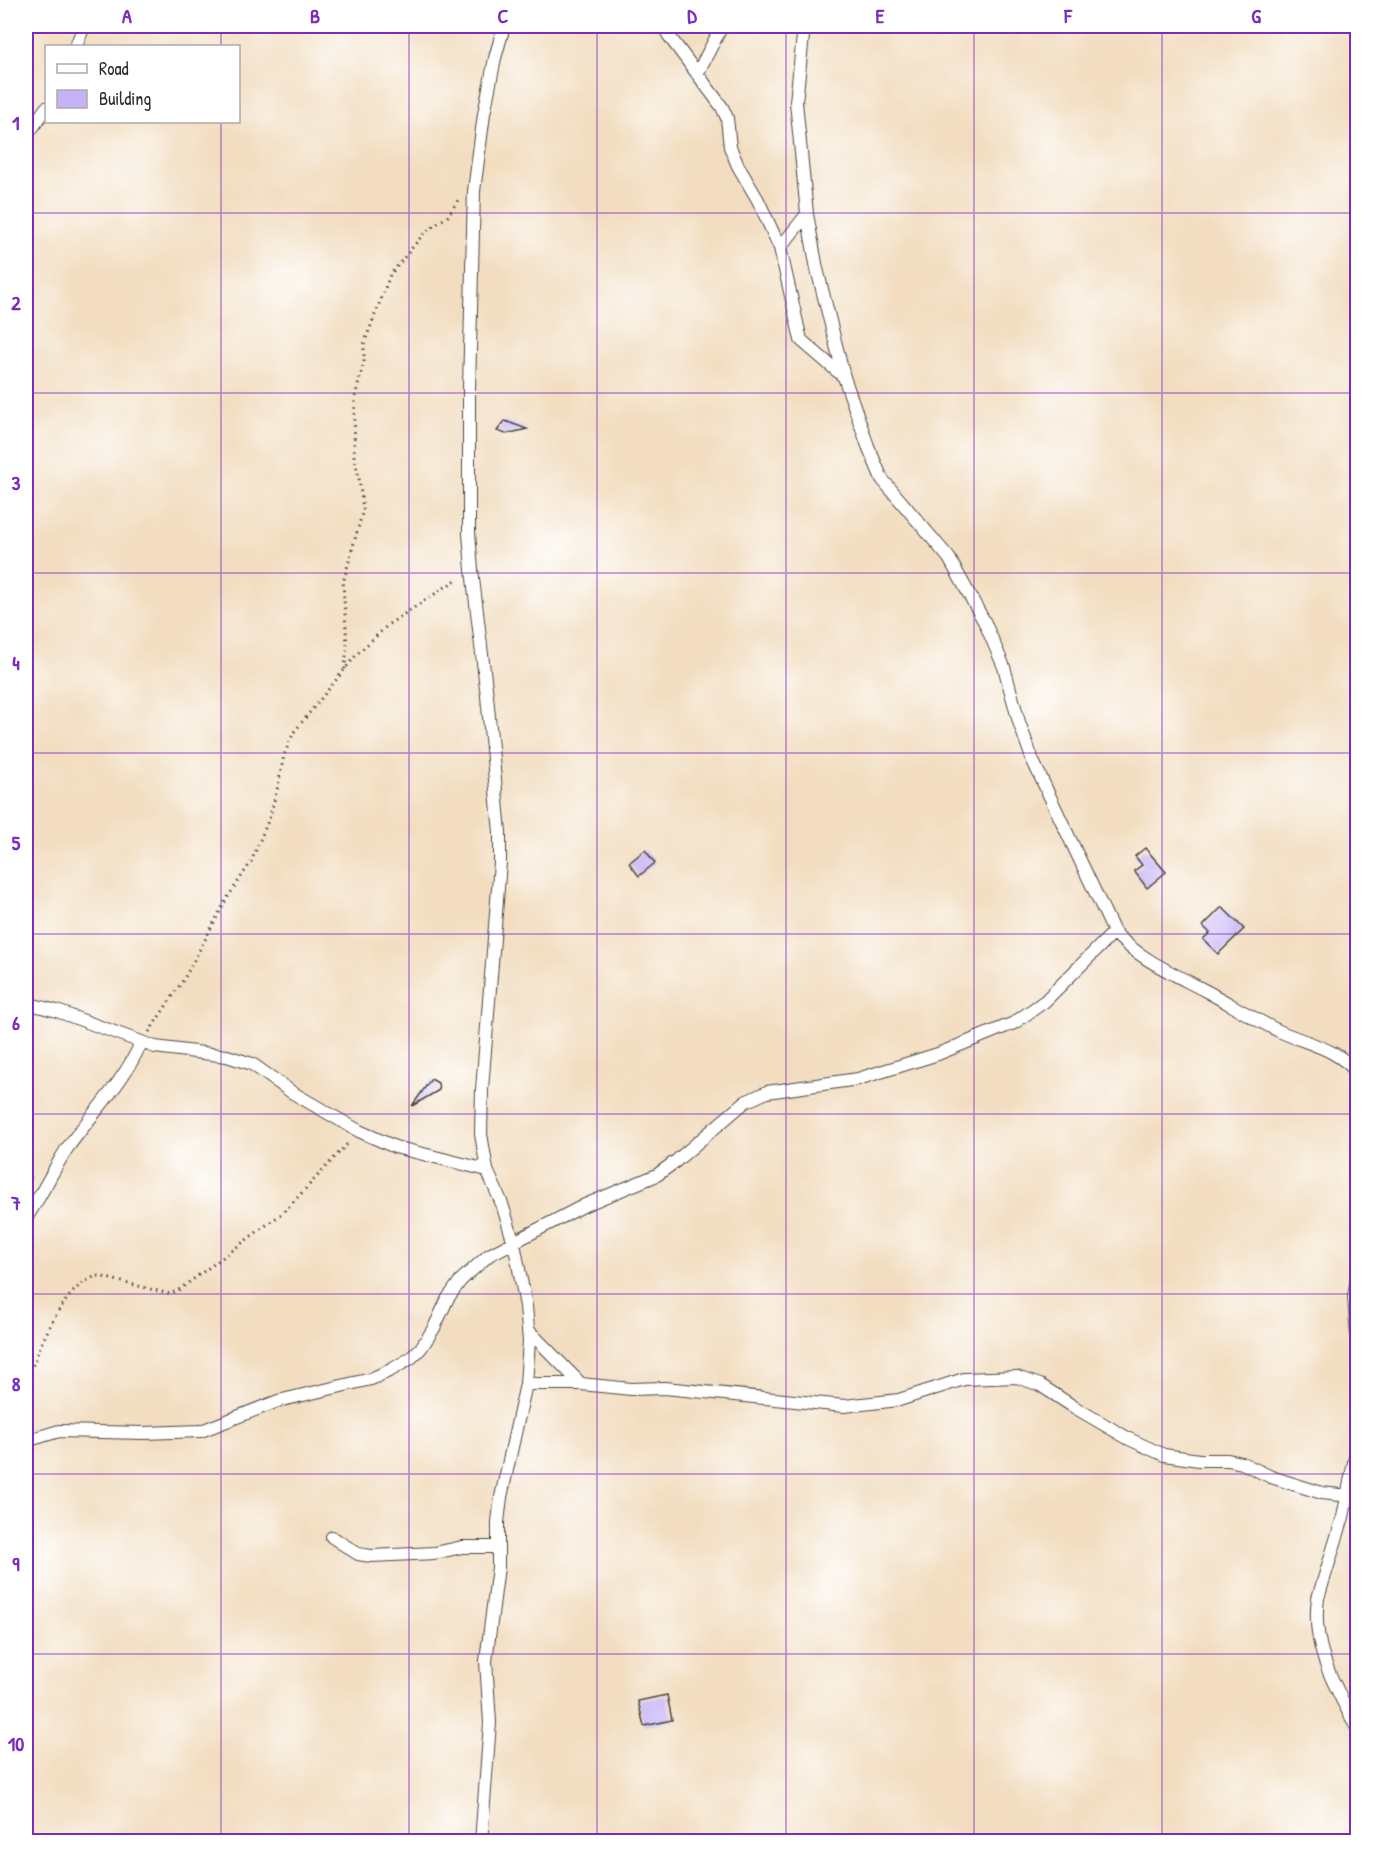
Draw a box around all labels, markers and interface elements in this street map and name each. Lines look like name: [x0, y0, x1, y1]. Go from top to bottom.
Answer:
text: A: [122, 2, 132, 29]
text: B: [310, 2, 320, 29]
text: C: [498, 2, 509, 29]
text: D: [687, 2, 697, 29]
text: E: [876, 2, 885, 29]
text: F: [1063, 2, 1073, 29]
text: G: [1251, 2, 1261, 29]
legend: [45, 45, 240, 123]
text: Road: [99, 56, 129, 81]
text: Building: [99, 86, 151, 111]
text: 1: [12, 109, 20, 136]
text: 2: [11, 289, 21, 316]
text: 3: [12, 469, 21, 496]
text: 4: [12, 649, 20, 676]
text: 5: [12, 829, 21, 856]
text: 6: [12, 1009, 20, 1036]
text: 7: [10, 1189, 21, 1216]
text: 8: [12, 1370, 21, 1397]
text: 9: [12, 1550, 20, 1577]
text: 10: [8, 1730, 24, 1757]

